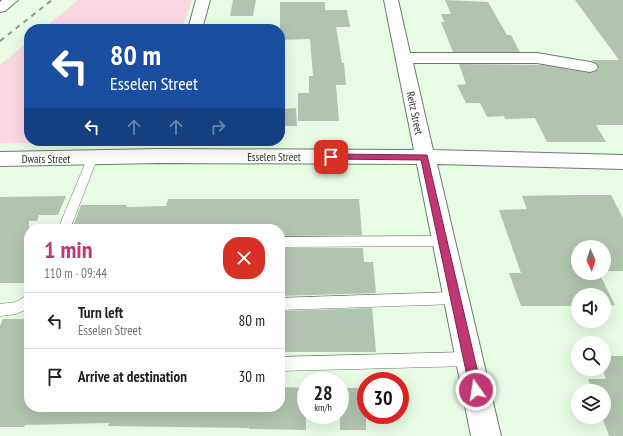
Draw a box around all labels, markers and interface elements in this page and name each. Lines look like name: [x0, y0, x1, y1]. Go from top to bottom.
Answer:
text: 80 m: [110, 36, 161, 73]
icon: left: [44, 40, 96, 92]
text: Esselen Street: [110, 72, 198, 95]
street label: Reitz Street: [404, 90, 426, 136]
icon: left: [81, 116, 103, 138]
icon: ahead: [123, 116, 145, 138]
icon: ahead: [165, 116, 187, 138]
icon: right: [207, 116, 229, 138]
pin: [314, 140, 348, 174]
icon: arrive: [320, 146, 342, 168]
street label: Esselen Street: [247, 150, 301, 164]
street label: Dwars Street: [22, 152, 70, 166]
text: 1 min: [44, 234, 92, 265]
button: close: [223, 237, 265, 279]
north arrow: [571, 240, 611, 280]
map controls: [571, 240, 611, 424]
text: 110 m · 09:44: [44, 265, 107, 282]
button: sound: [571, 288, 611, 328]
text: Turn left: [78, 303, 123, 322]
icon: left: [44, 310, 66, 332]
text: 80 m: [239, 311, 265, 330]
text: Esselen Street: [78, 322, 142, 339]
button: search: [571, 336, 611, 376]
icon: arrive: [44, 366, 66, 388]
text: Arrive at destination: [78, 367, 187, 386]
text: 30 m: [239, 367, 265, 386]
position arrow: [455, 369, 497, 411]
speed limit sign: 30: [357, 372, 409, 424]
text: 28: [313, 380, 333, 406]
button: layers: [571, 384, 611, 424]
text: km/h: [314, 401, 332, 414]

